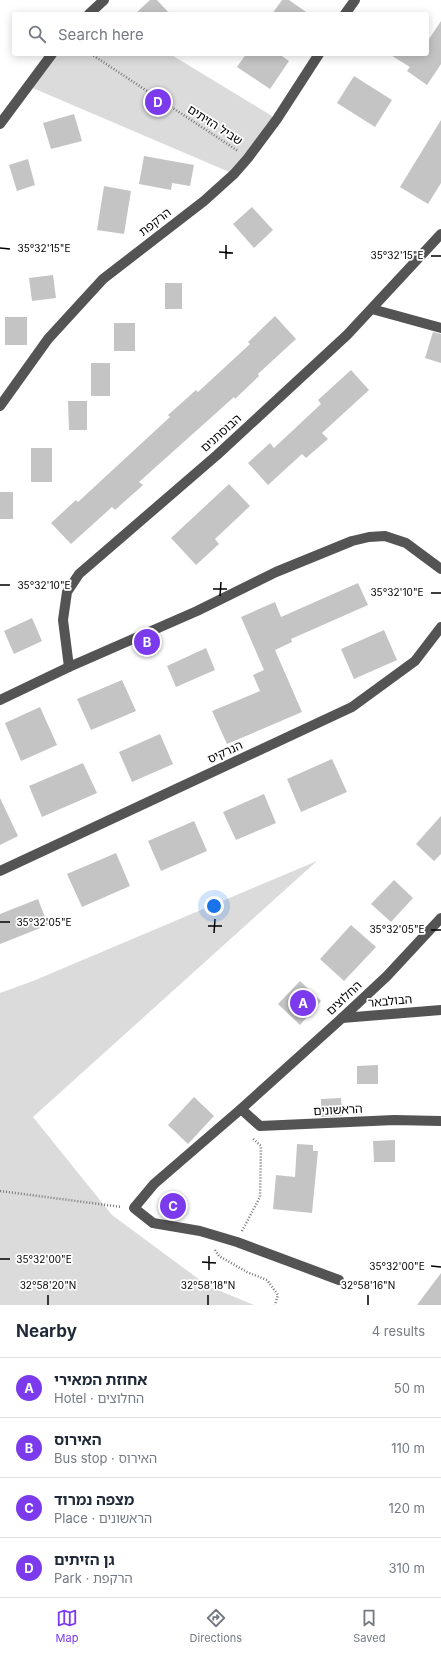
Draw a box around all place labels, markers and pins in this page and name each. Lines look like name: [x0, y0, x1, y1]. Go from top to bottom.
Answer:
pin: D: [145, 87, 171, 117]
pin: B: [134, 627, 160, 657]
pin: A: [290, 988, 316, 1018]
pin: C: [160, 1191, 186, 1221]

